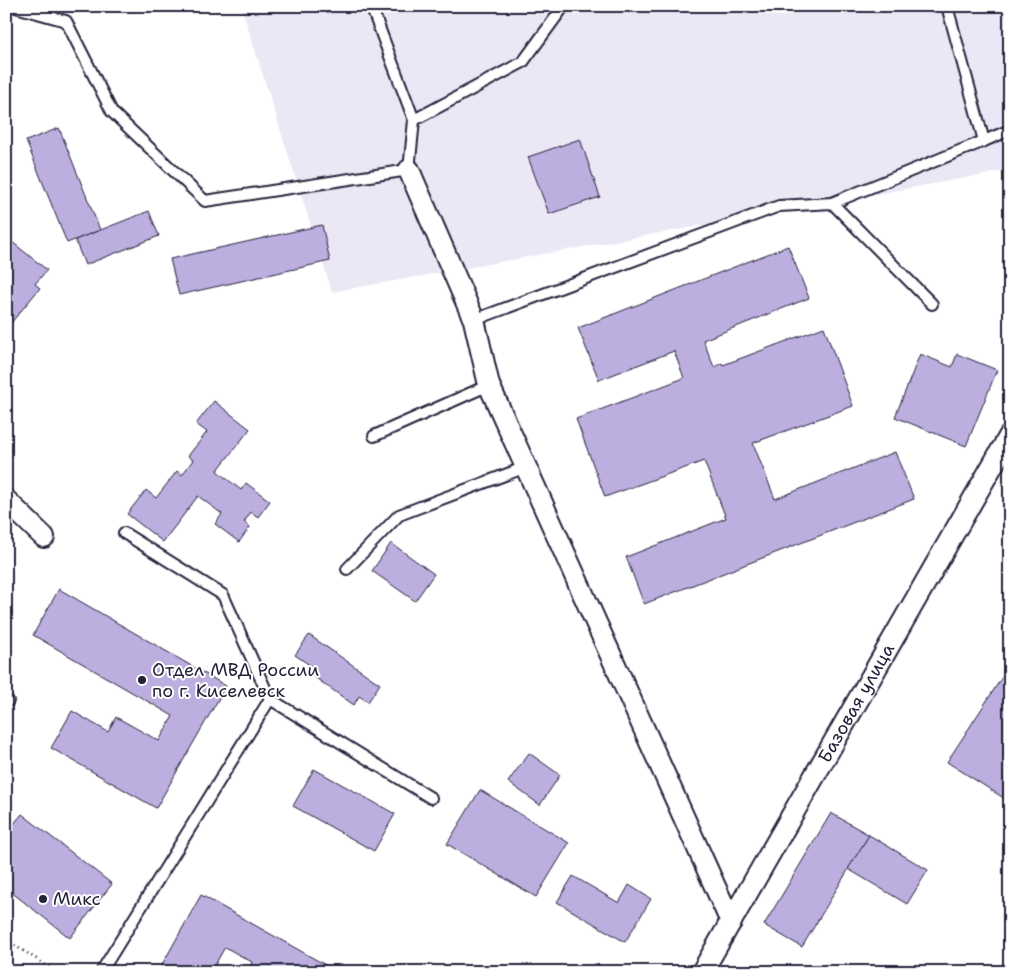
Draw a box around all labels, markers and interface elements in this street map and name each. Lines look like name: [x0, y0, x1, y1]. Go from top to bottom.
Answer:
street label: Базовая улица: [813, 639, 900, 767]
place label: Отдел МВД России по г. Киселевск: [152, 658, 319, 703]
marker: Отдел МВД России по г. Киселевск: [136, 674, 148, 686]
place label: Микс: [53, 887, 101, 911]
marker: Микс: [37, 893, 49, 905]

